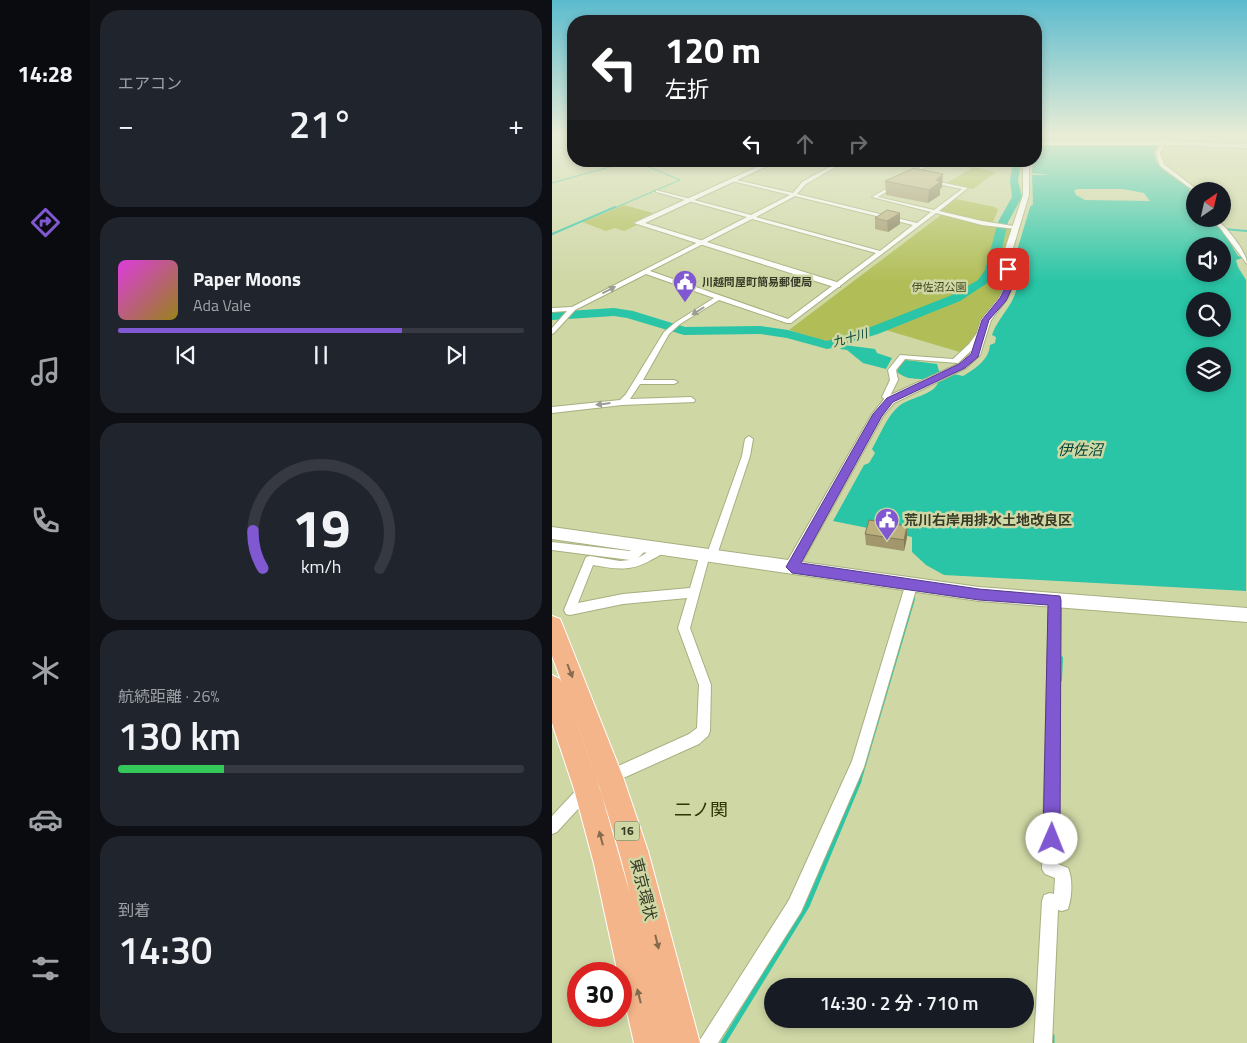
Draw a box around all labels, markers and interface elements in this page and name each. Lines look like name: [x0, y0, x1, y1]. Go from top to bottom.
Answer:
text: 120 m: [665, 23, 761, 77]
icon: left: [582, 35, 647, 100]
text: 14:28: [18, 57, 72, 91]
text: エアコン: [118, 71, 182, 95]
text: 左折: [665, 72, 709, 106]
text: 21°: [289, 95, 353, 153]
text: −: [118, 103, 134, 146]
text: +: [508, 103, 524, 146]
icon: left: [738, 130, 766, 158]
icon: ahead: [791, 130, 819, 158]
icon: right: [844, 130, 872, 158]
north arrow: [1186, 182, 1231, 228]
map controls: [1186, 182, 1231, 392]
icon: directions: [28, 205, 63, 240]
button: sound: [1186, 237, 1231, 282]
pin: [987, 248, 1029, 290]
icon: arrive: [994, 255, 1022, 283]
text: Paper Moons: [193, 264, 301, 293]
public building icon: 川越問屋町簡易郵便局: [672, 269, 698, 303]
place label: 川越問屋町簡易郵便局: [702, 274, 812, 290]
park label: 伊佐沼公園: [912, 279, 967, 295]
one-way arrow: [602, 286, 617, 294]
button: search: [1186, 292, 1231, 337]
text: Ada Vale: [193, 293, 251, 317]
one-way arrow: [692, 306, 705, 315]
water label: 九十川: [830, 323, 872, 352]
icon: previous: [172, 341, 200, 369]
icon: pause: [307, 341, 335, 369]
icon: next: [442, 341, 470, 369]
button: layers: [1186, 347, 1231, 392]
icon: music: [28, 354, 63, 389]
one-way arrow: [595, 400, 611, 408]
water label: 伊佐沼: [1057, 438, 1104, 461]
text: 19: [292, 488, 350, 567]
icon: phone: [28, 503, 63, 538]
public building icon: 荒川右岸用排水土地改良区: [874, 507, 900, 541]
place label: 荒川右岸用排水土地改良区: [904, 509, 1072, 530]
text: km/h: [301, 553, 341, 580]
icon: climate: [28, 653, 63, 688]
one-way arrow: [566, 664, 574, 679]
text: 航続距離 · 26%: [118, 684, 219, 708]
text: 130 km: [118, 707, 241, 765]
district label: 二ノ関: [674, 796, 728, 823]
icon: car: [28, 802, 63, 837]
position arrow: [1025, 812, 1077, 864]
road number: 16: [614, 821, 640, 840]
one-way arrow: [596, 830, 604, 845]
street label: 東京環状: [625, 855, 663, 923]
text: 到着: [118, 898, 150, 922]
text: 14:30: [118, 921, 212, 979]
one-way arrow: [653, 935, 661, 950]
icon: filters: [28, 951, 63, 986]
speed limit sign: 30: [567, 962, 632, 1027]
one-way arrow: [635, 988, 643, 1003]
text: 14:30 · 2 分 · 710 m: [820, 988, 978, 1017]

